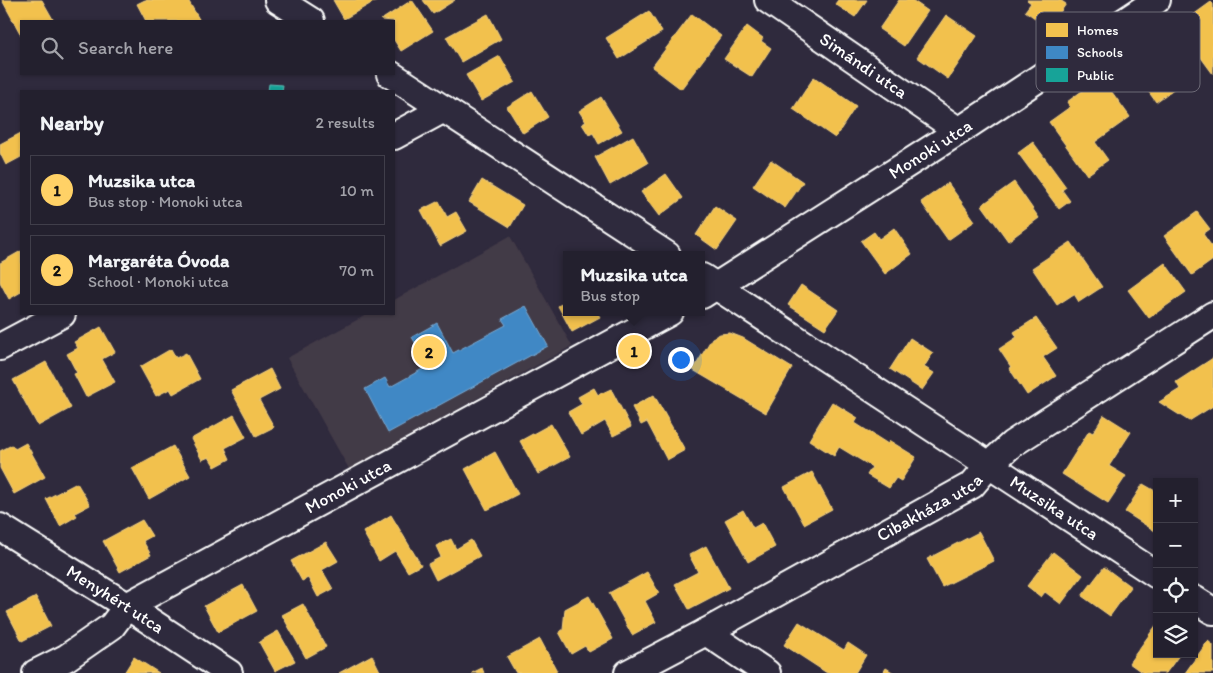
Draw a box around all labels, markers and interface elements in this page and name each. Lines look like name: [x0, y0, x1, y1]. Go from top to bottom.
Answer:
legend: [1036, 12, 1200, 92]
search box: [20, 20, 395, 75]
text: Homes: [1077, 22, 1119, 39]
street label: Simándi utca: [815, 28, 912, 104]
icon: search: [38, 34, 66, 62]
text: Search here: [78, 36, 173, 59]
text: Schools: [1077, 44, 1123, 61]
text: Public: [1077, 67, 1115, 84]
text: Nearby: [40, 110, 104, 135]
text: 2 results: [315, 113, 375, 132]
street label: Monoki utca: [885, 114, 976, 184]
text: Muzsika utca: [88, 169, 195, 192]
text: 1: [53, 181, 61, 200]
text: 10 m: [340, 181, 374, 200]
text: Bus stop · Monoki utca: [88, 192, 243, 211]
text: Margaréta Óvoda: [88, 249, 229, 272]
popup: [563, 251, 705, 316]
text: 2: [53, 261, 61, 280]
text: 70 m: [339, 261, 374, 280]
text: Muzsika utca: [580, 263, 688, 286]
text: School · Monoki utca: [88, 272, 229, 291]
text: Bus stop: [580, 286, 640, 305]
pin: 1: [618, 332, 650, 370]
pin: 2: [413, 333, 445, 371]
your location: [668, 347, 694, 373]
street label: Monoki utca: [301, 454, 395, 518]
street label: Cibakháza utca: [873, 469, 988, 546]
street label: Muzsika utca: [1006, 471, 1103, 545]
map controls: [1153, 478, 1198, 658]
button: +: [1153, 478, 1198, 523]
button: −: [1153, 523, 1198, 568]
street label: Menyhért utca: [62, 560, 168, 638]
button: locate: [1153, 568, 1198, 613]
button: layers: [1153, 613, 1198, 658]

